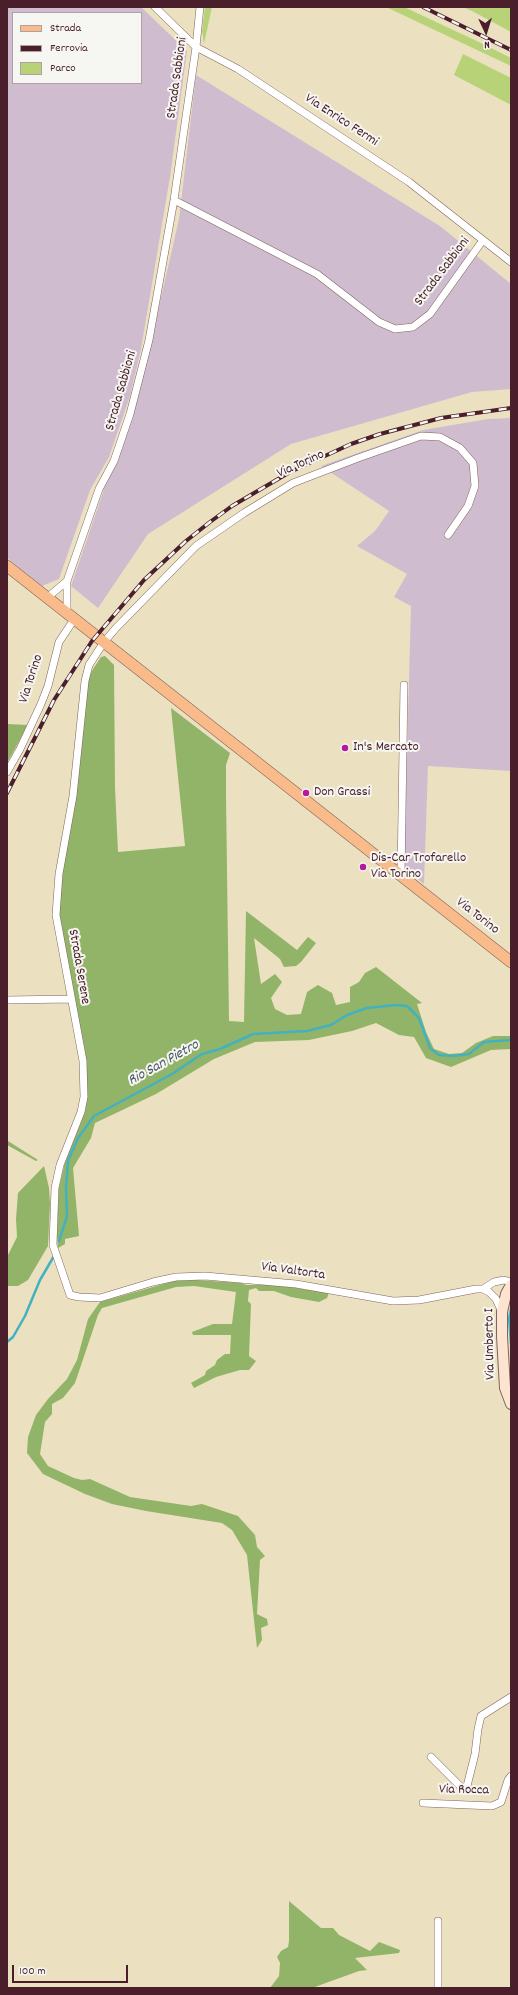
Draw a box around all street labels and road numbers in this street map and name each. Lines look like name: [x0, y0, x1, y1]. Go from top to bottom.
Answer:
street label: Strada Sabbioni: [164, 36, 192, 120]
street label: Via Enrico Fermi: [301, 91, 381, 151]
street label: Strada Sabbioni: [412, 234, 474, 310]
street label: Strada Sabbioni: [103, 349, 141, 433]
street label: Via Torino: [275, 447, 327, 483]
street label: Via Torino: [16, 653, 48, 705]
street label: Via Torino: [452, 895, 502, 939]
street label: Strada Serene: [63, 928, 93, 1006]
street label: Via Valtorta: [260, 1259, 326, 1285]
street label: Via Umberto I: [482, 1308, 500, 1380]
street label: Via Rocca: [439, 1782, 489, 1800]

